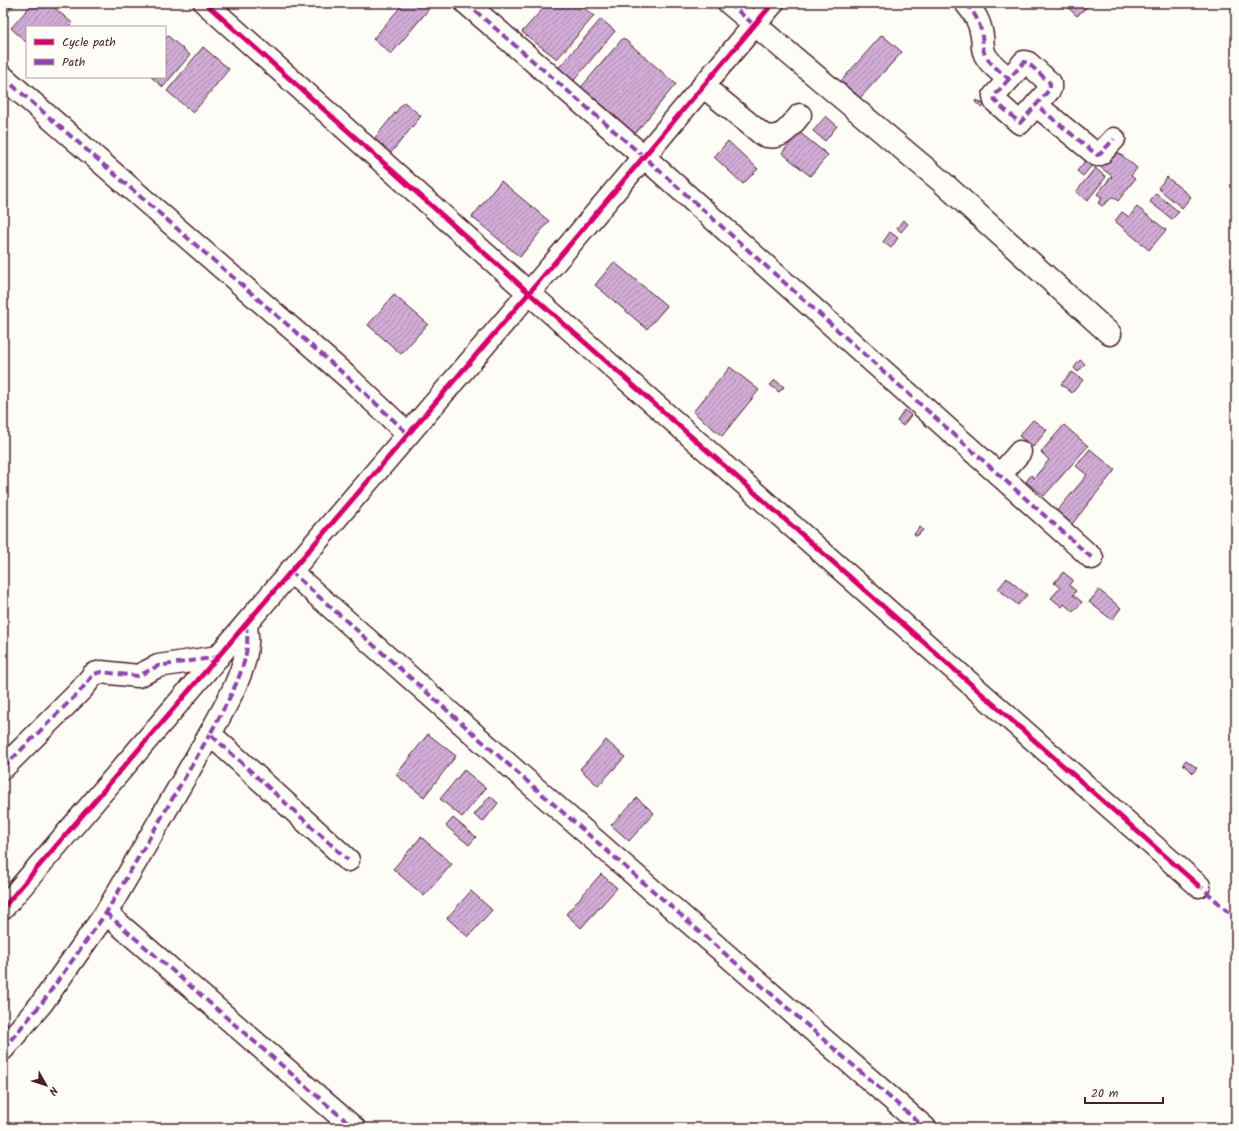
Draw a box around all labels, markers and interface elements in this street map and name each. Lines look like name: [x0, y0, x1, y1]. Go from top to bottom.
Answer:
legend: [26, 26, 166, 78]
text: Cycle path: [62, 33, 116, 52]
text: Path: [62, 53, 85, 72]
north arrow: [26, 1065, 66, 1105]
scale bar: [1085, 1079, 1163, 1105]
text: N: [44, 1082, 62, 1099]
text: 20 m: [1091, 1084, 1119, 1103]

